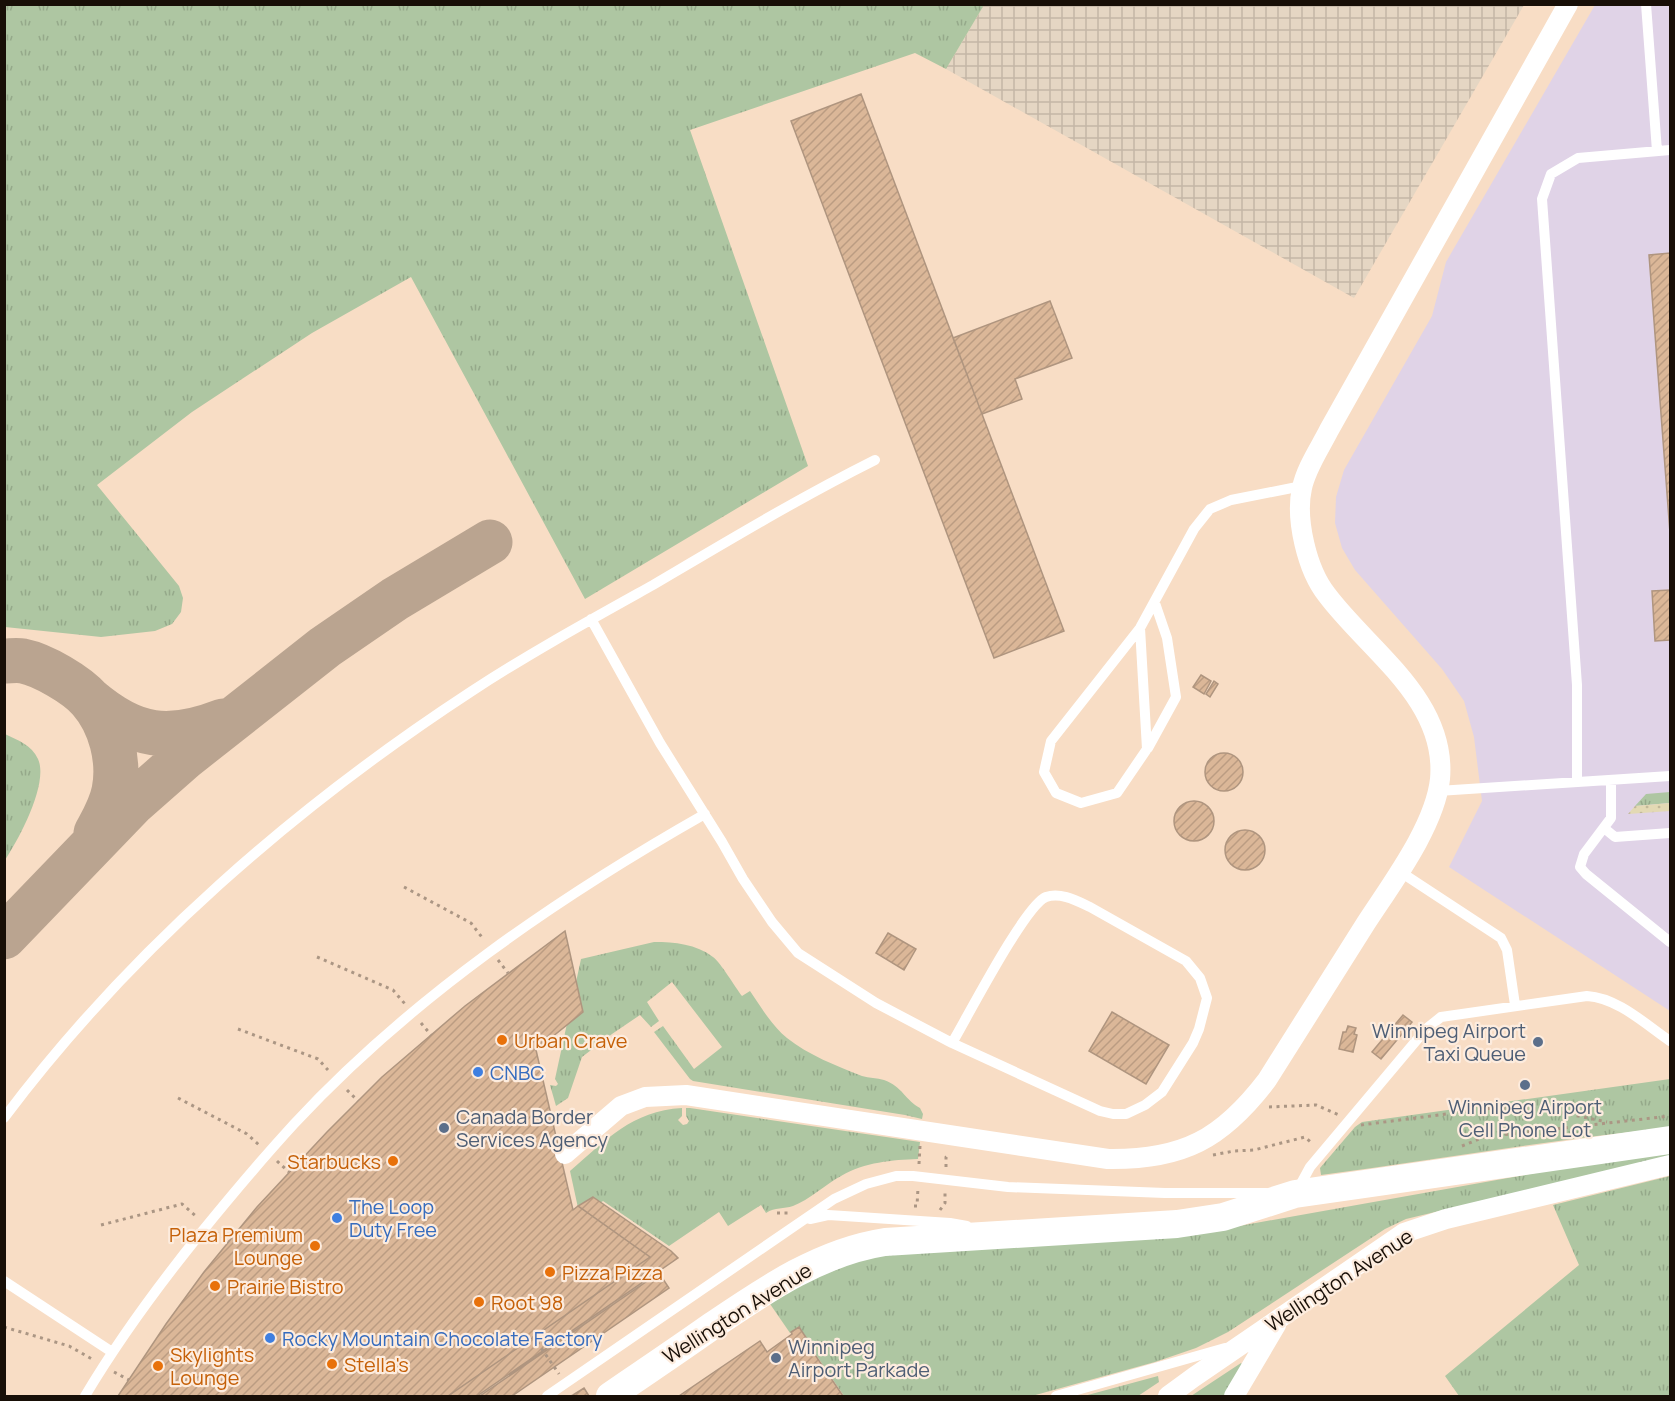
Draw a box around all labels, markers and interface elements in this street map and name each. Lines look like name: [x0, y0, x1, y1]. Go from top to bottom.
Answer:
place label: Winnipeg Airport Taxi Queue: [1372, 1017, 1526, 1067]
place label: Urban Crave: [514, 1027, 627, 1054]
marker: Urban Crave: [495, 1033, 509, 1047]
marker: Winnipeg Airport Taxi Queue: [1531, 1035, 1545, 1049]
place label: CNBC: [490, 1059, 545, 1086]
marker: CNBC: [471, 1065, 485, 1079]
marker: Winnipeg Airport Cell Phone Lot: [1518, 1078, 1532, 1092]
place label: Winnipeg Airport Cell Phone Lot: [1448, 1093, 1602, 1143]
place label: Canada Border Services Agency: [456, 1103, 608, 1153]
marker: Canada Border Services Agency: [437, 1121, 451, 1135]
place label: Starbucks: [287, 1148, 381, 1175]
marker: Starbucks: [386, 1154, 400, 1168]
place label: The Loop Duty Free: [349, 1193, 437, 1243]
marker: The Loop Duty Free: [330, 1211, 344, 1225]
place label: Plaza Premium Lounge: [169, 1221, 303, 1271]
street label: Wellington Avenue: [1260, 1222, 1418, 1338]
marker: Plaza Premium Lounge: [308, 1239, 322, 1253]
street label: Wellington Avenue: [657, 1256, 817, 1370]
place label: Pizza Pizza: [562, 1259, 663, 1286]
marker: Pizza Pizza: [543, 1265, 557, 1279]
place label: Prairie Bistro: [227, 1273, 344, 1300]
marker: Prairie Bistro: [208, 1279, 222, 1293]
place label: Root 98: [491, 1289, 563, 1316]
marker: Root 98: [472, 1295, 486, 1309]
place label: Rocky Mountain Chocolate Factory: [282, 1325, 603, 1352]
marker: Rocky Mountain Chocolate Factory: [263, 1331, 277, 1345]
place label: Winnipeg Airport Parkade: [788, 1333, 930, 1383]
place label: Skylights Lounge: [170, 1341, 254, 1391]
place label: Stella's: [344, 1351, 409, 1378]
marker: Winnipeg Airport Parkade: [769, 1351, 783, 1365]
marker: Stella's: [325, 1357, 339, 1371]
marker: Skylights Lounge: [151, 1359, 165, 1373]

